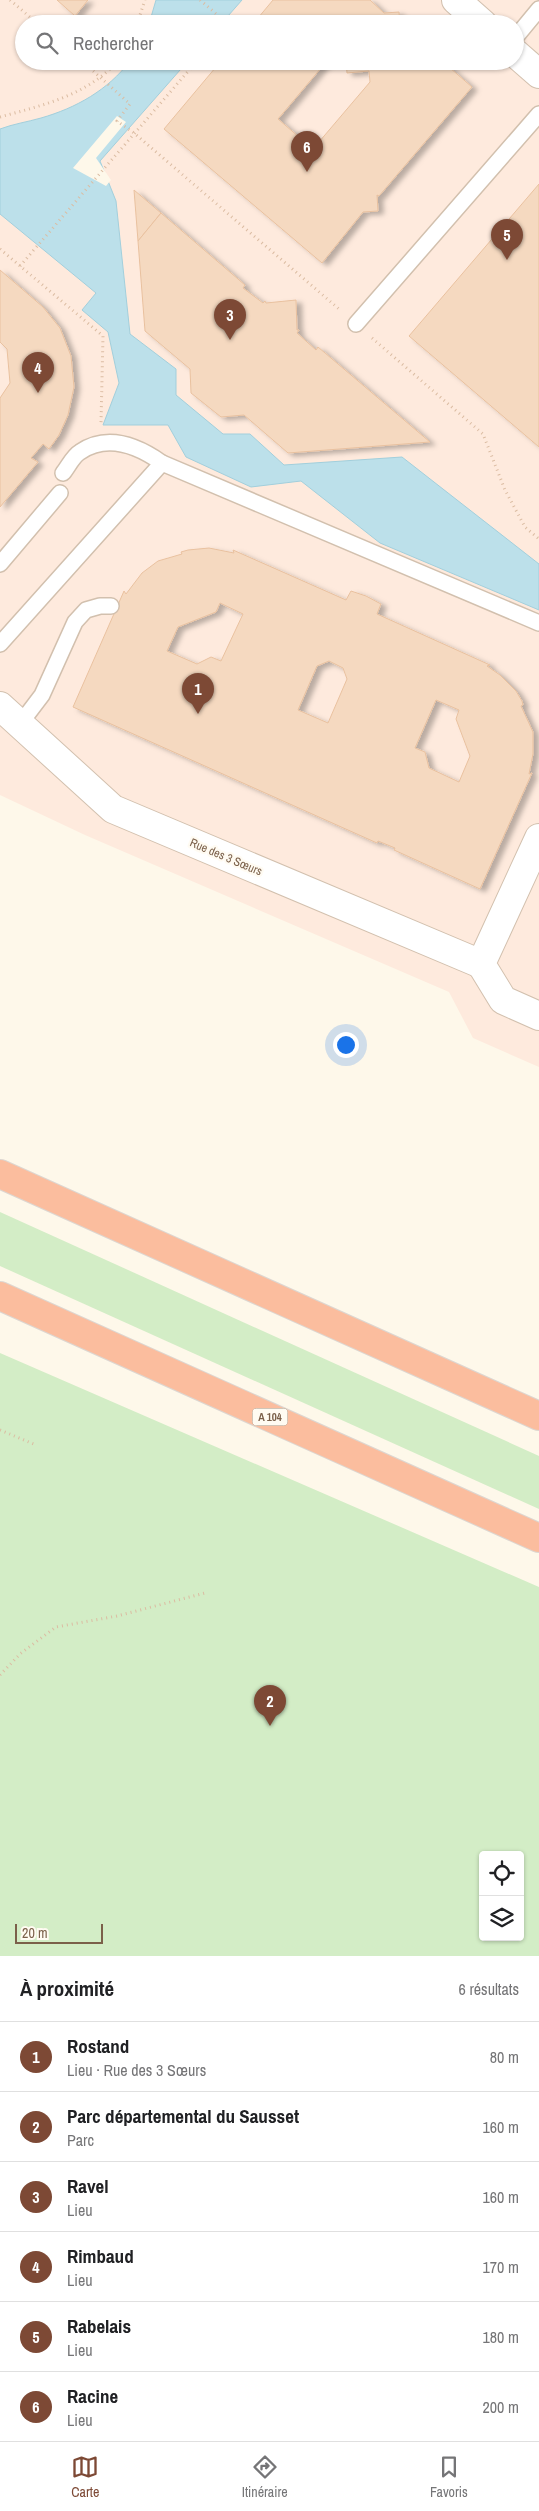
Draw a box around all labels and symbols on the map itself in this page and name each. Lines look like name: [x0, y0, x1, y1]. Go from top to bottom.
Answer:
pin: 6: [291, 131, 323, 172]
pin: 5: [491, 219, 523, 260]
pin: 3: [214, 299, 246, 340]
pin: 4: [22, 352, 54, 393]
pin: 1: [182, 673, 214, 714]
street label: Rue des 3 Sœurs: [187, 835, 265, 879]
your location: [333, 1032, 359, 1058]
road number: A 104: [252, 1408, 288, 1425]
pin: 2: [254, 1685, 286, 1726]
scale bar: [15, 1921, 102, 1944]

